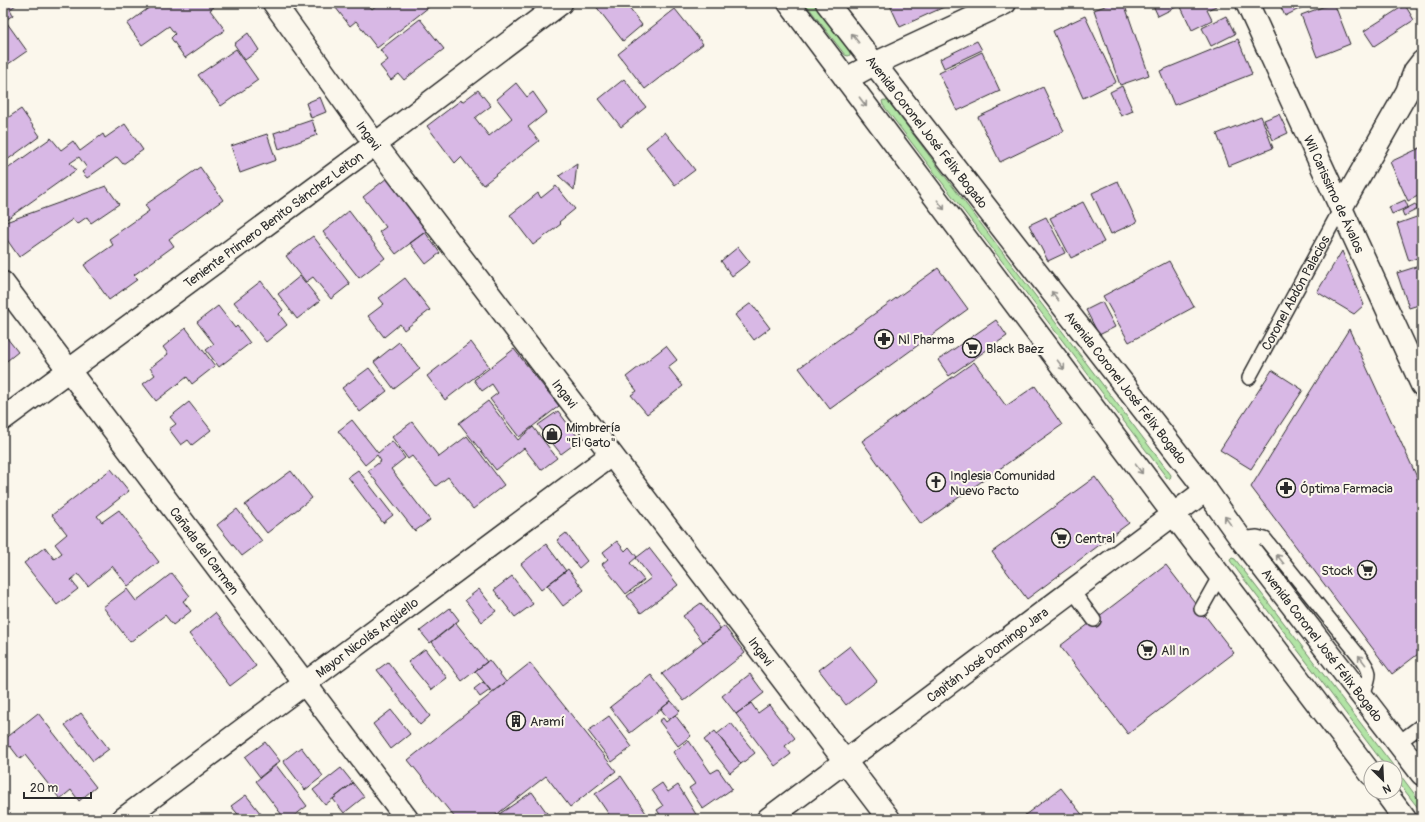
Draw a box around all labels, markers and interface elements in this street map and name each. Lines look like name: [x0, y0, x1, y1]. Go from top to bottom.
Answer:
one-way arrow: [850, 33, 859, 44]
street label: Avenida Coronel José Félix Bogado: [862, 53, 991, 212]
one-way arrow: [858, 96, 867, 107]
street label: Ingavi: [352, 119, 384, 154]
street label: Wil Carissimo de Ávalos: [1300, 133, 1368, 256]
street label: Teniente Primero Benito Sánchez Leiton: [181, 148, 367, 292]
one-way arrow: [936, 200, 945, 211]
street label: Coronel Abdón Palacios: [1259, 233, 1334, 353]
one-way arrow: [1050, 290, 1059, 301]
street label: Avenida Coronel José Félix Bogado: [1061, 308, 1190, 467]
pharmacy icon: Nl Pharma: [873, 328, 895, 350]
place label: Nl Pharma: [898, 332, 954, 348]
supermarket icon: Black Baez: [961, 337, 983, 359]
place label: Black Baez: [986, 341, 1044, 357]
one-way arrow: [1057, 360, 1065, 371]
street label: Ingavi: [548, 377, 580, 412]
place label: Mimbrería "El Gato": [566, 420, 620, 451]
shop icon: Mimbrería "El Gato": [541, 423, 563, 445]
one-way arrow: [1135, 463, 1143, 474]
place label: Inglesia Comunidad Nuevo Pacto: [950, 468, 1055, 499]
church icon: Inglesia Comunidad Nuevo Pacto: [925, 471, 947, 493]
pharmacy icon: Óptima Farmacia: [1275, 477, 1297, 499]
place label: Óptima Farmacia: [1300, 481, 1393, 497]
street label: Cañada del Carmen: [166, 504, 242, 598]
one-way arrow: [1224, 516, 1232, 527]
supermarket icon: Central: [1050, 527, 1072, 549]
place label: Central: [1075, 531, 1115, 547]
one-way arrow: [1276, 554, 1285, 565]
supermarket icon: Stock: [1356, 559, 1378, 581]
place label: Stock: [1321, 563, 1354, 579]
street label: Avenida Coronel José Félix Bogado: [1258, 566, 1386, 725]
street label: Mayor Nicolás Argüello: [313, 595, 422, 682]
street label: Capitán José Domingo Jara: [924, 604, 1052, 706]
street label: Ingavi: [744, 634, 776, 669]
supermarket icon: All In: [1136, 639, 1158, 661]
place label: All In: [1161, 643, 1189, 659]
one-way arrow: [1358, 655, 1366, 666]
building icon: Aramí: [505, 710, 527, 732]
place label: Aramí: [530, 714, 565, 730]
north arrow: [1363, 760, 1403, 800]
scale bar: [24, 774, 91, 800]
text: 20 m: [30, 781, 59, 796]
text: N: [1380, 781, 1393, 796]

